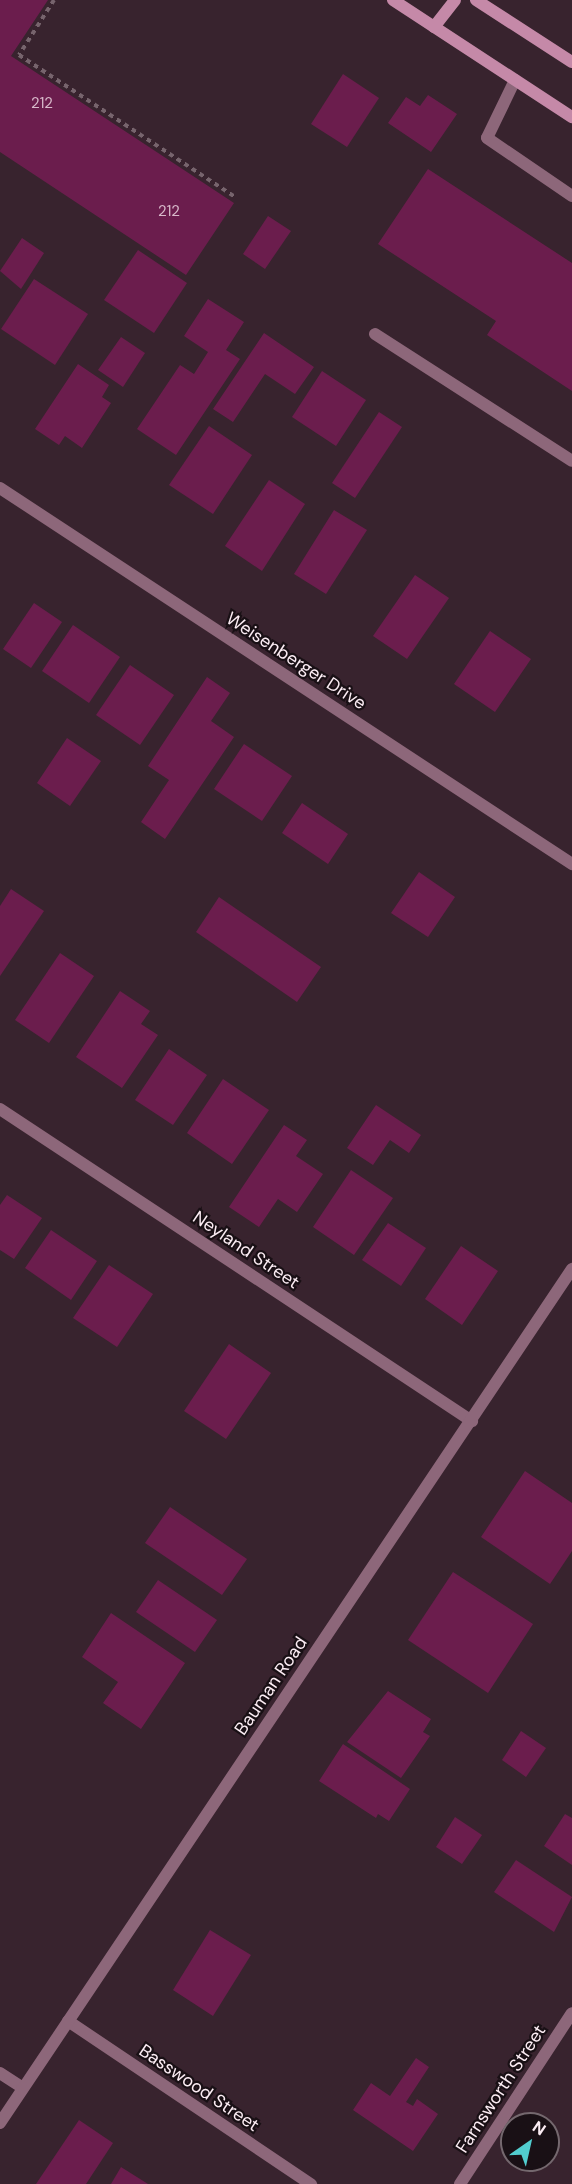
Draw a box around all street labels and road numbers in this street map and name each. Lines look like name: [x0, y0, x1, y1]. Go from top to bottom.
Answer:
street label: Weisenberger Drive: [222, 608, 370, 714]
street label: Neyland Street: [189, 1207, 303, 1293]
street label: Bauman Road: [230, 1633, 312, 1739]
street label: Farnsworth Street: [452, 2021, 550, 2157]
street label: Basswood Street: [135, 2040, 263, 2136]

